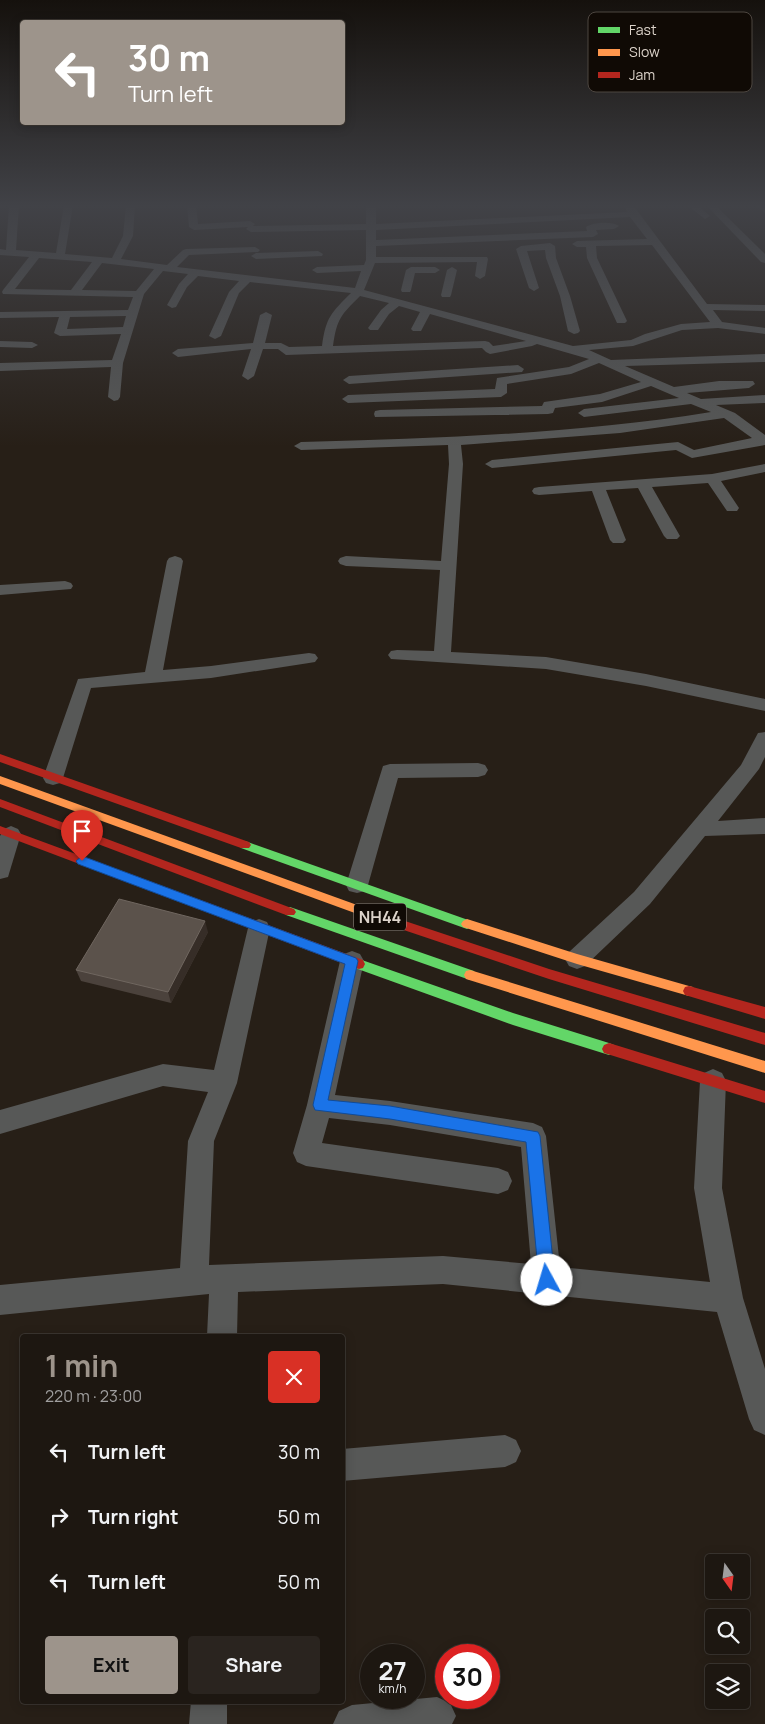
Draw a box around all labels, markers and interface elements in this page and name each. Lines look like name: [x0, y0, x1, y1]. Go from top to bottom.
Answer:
legend: [588, 12, 752, 92]
text: Fast: [629, 20, 657, 39]
text: 30 m: [128, 34, 210, 82]
icon: left: [45, 40, 110, 105]
text: Slow: [629, 42, 660, 61]
text: Jam: [629, 65, 655, 84]
text: Turn left: [128, 79, 213, 109]
pin: [61, 810, 103, 861]
icon: arrive: [68, 817, 96, 845]
road number: NH44: [354, 904, 406, 930]
position arrow: [520, 1253, 572, 1305]
text: 1 min: [45, 1345, 118, 1386]
button: close: [268, 1351, 320, 1403]
text: 220 m · 23:00: [45, 1385, 142, 1407]
icon: left: [45, 1438, 73, 1466]
text: Turn left: [88, 1439, 166, 1465]
text: 30 m: [278, 1439, 320, 1465]
icon: right: [45, 1503, 73, 1531]
text: Turn right: [88, 1504, 178, 1530]
text: 50 m: [278, 1504, 320, 1530]
north arrow: [705, 1554, 750, 1599]
map controls: [705, 1554, 750, 1709]
icon: left: [45, 1568, 73, 1596]
text: Turn left: [88, 1569, 166, 1595]
text: 50 m: [278, 1569, 320, 1595]
button: search: [705, 1609, 750, 1654]
button: Exit: [45, 1636, 178, 1694]
button: Share: [188, 1636, 320, 1694]
speed limit sign: 30: [435, 1644, 500, 1709]
text: 27: [378, 1653, 407, 1688]
button: layers: [705, 1664, 750, 1709]
text: km/h: [379, 1680, 406, 1697]

